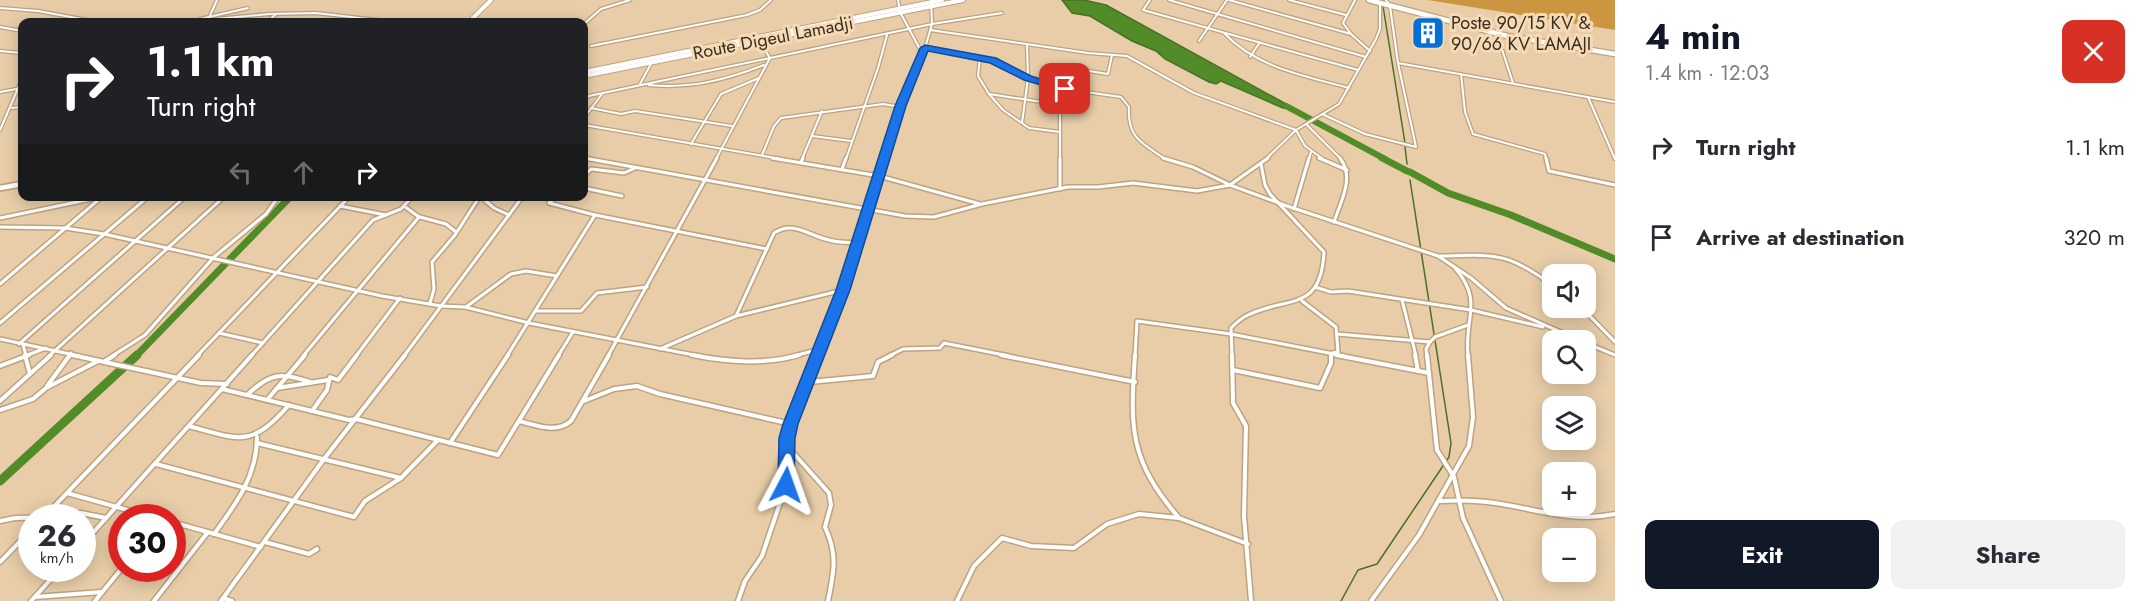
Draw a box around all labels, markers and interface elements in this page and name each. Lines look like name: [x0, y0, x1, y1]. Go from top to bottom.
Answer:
street label: Route Digeul Lamadji: [691, 10, 855, 66]
place label: Poste 90/15 KV & 90/66 KV LAMAJI: [1451, 10, 1591, 57]
text: 4 min: [1645, 10, 1741, 62]
building icon: Poste 90/15 KV & 90/66 KV LAMAJI: [1410, 15, 1446, 51]
button: close: [2062, 20, 2125, 83]
text: 1.1 km: [147, 31, 275, 92]
icon: right: [48, 42, 126, 120]
text: 1.4 km · 12:03: [1645, 59, 1769, 88]
pin: [1039, 63, 1090, 114]
icon: arrive: [1048, 72, 1081, 105]
text: Turn right: [147, 87, 255, 126]
icon: right: [1645, 131, 1678, 164]
text: Turn right: [1696, 131, 1796, 163]
text: 1.1 km: [2065, 131, 2125, 163]
icon: left: [224, 156, 257, 189]
icon: ahead: [287, 156, 320, 189]
icon: right: [350, 156, 383, 189]
icon: arrive: [1645, 221, 1678, 254]
text: Arrive at destination: [1696, 221, 1905, 253]
text: 320 m: [2064, 221, 2125, 253]
map controls: [1542, 264, 1596, 582]
button: sound: [1542, 264, 1596, 318]
button: search: [1542, 330, 1596, 384]
button: layers: [1542, 396, 1596, 450]
position arrow: [754, 453, 818, 517]
button: +: [1542, 462, 1596, 516]
speed limit sign: 30: [108, 504, 186, 582]
text: 26: [37, 514, 77, 557]
button: Exit: [1645, 520, 1879, 589]
button: Share: [1891, 520, 2125, 589]
button: −: [1542, 528, 1596, 582]
text: km/h: [40, 547, 74, 569]

